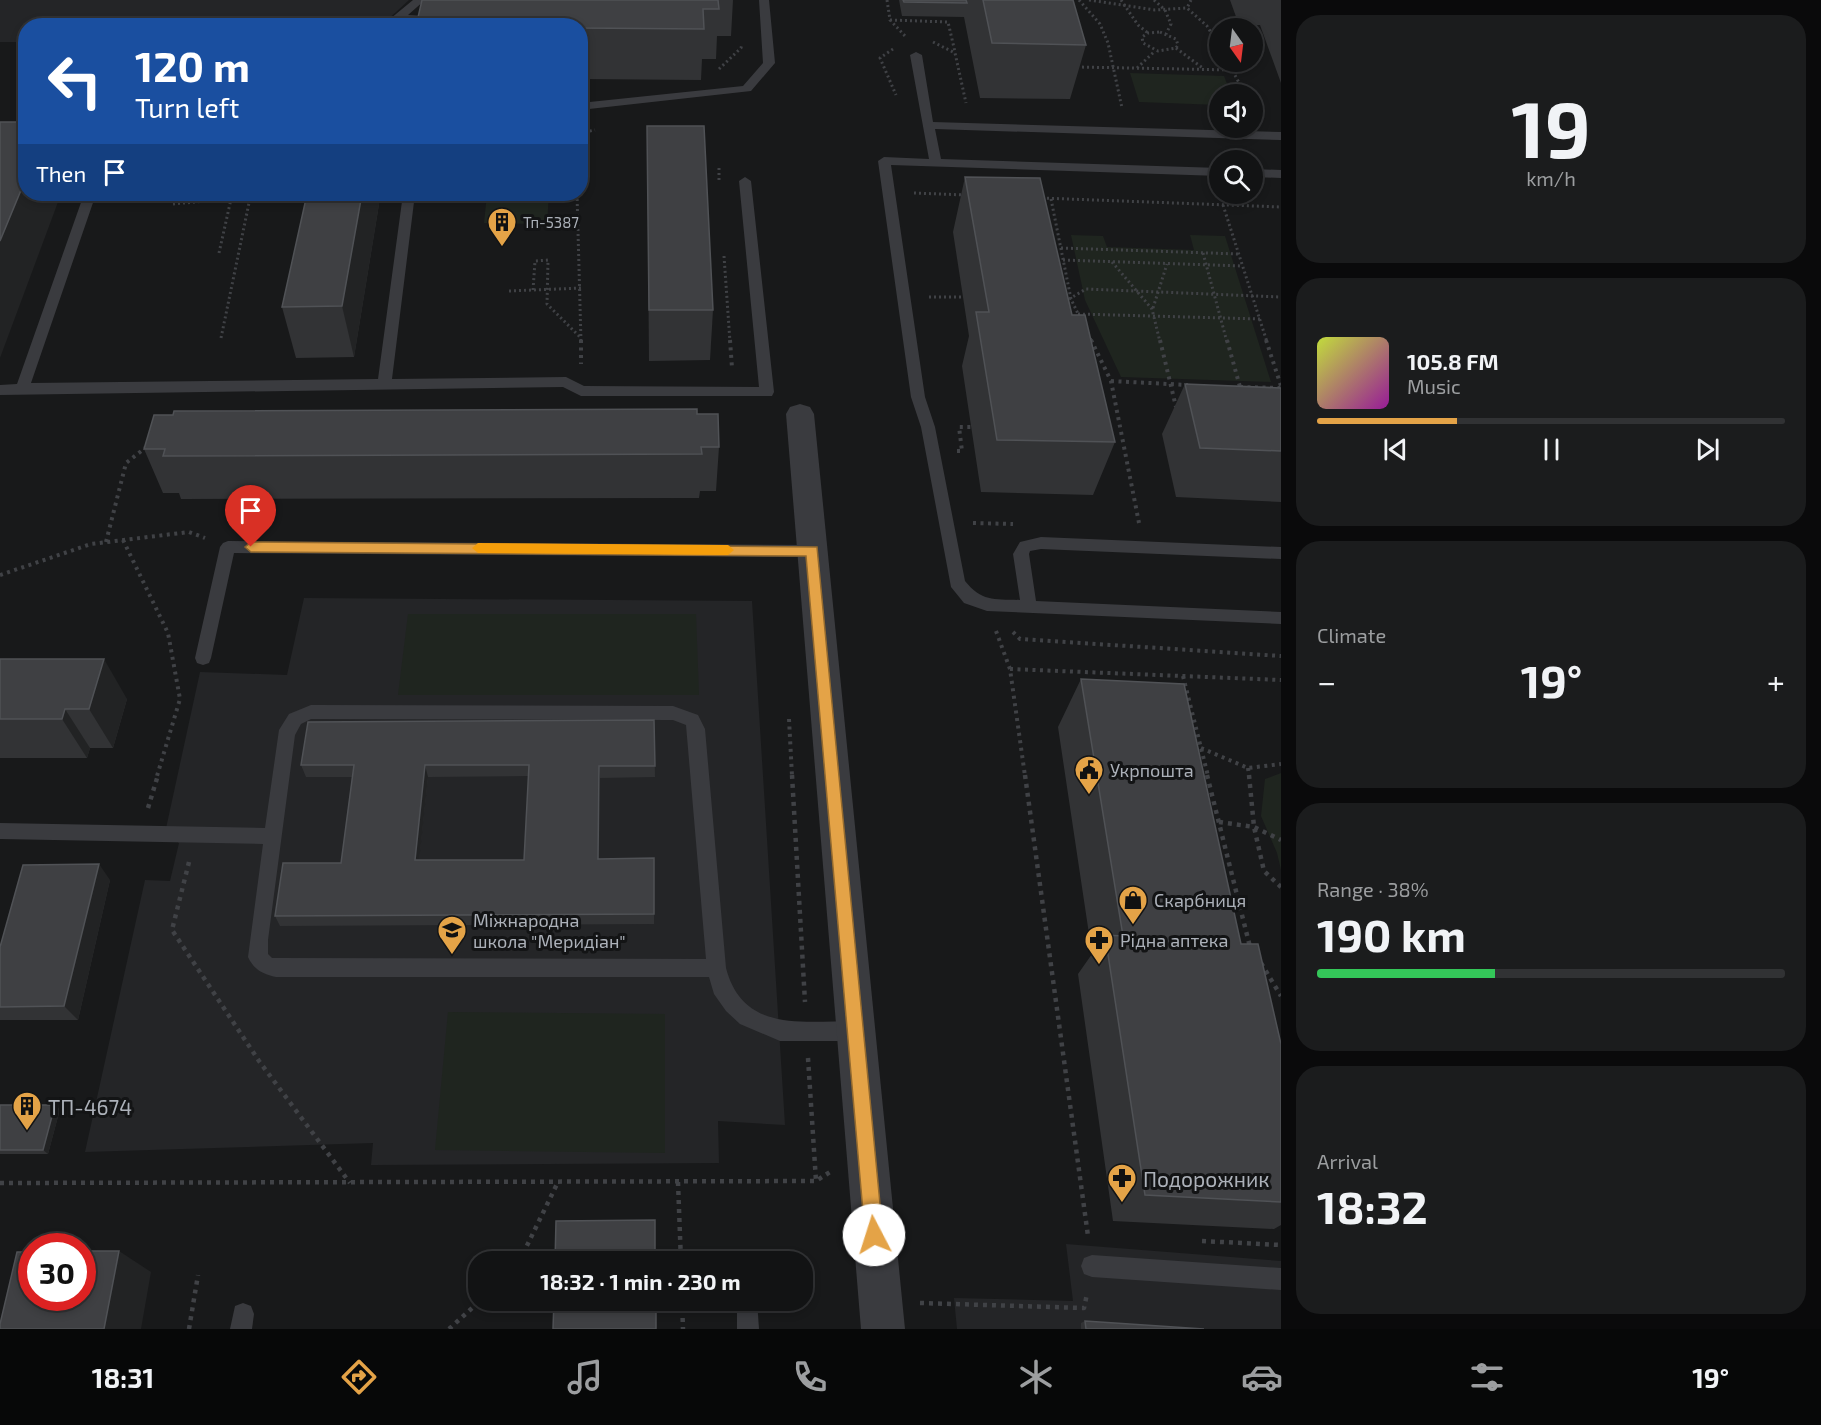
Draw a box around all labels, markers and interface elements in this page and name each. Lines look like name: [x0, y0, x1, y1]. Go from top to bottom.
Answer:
north arrow: [1209, 18, 1263, 72]
map controls: [1209, 18, 1263, 204]
text: 120 m: [135, 40, 250, 90]
icon: left: [36, 42, 114, 120]
text: 19: [1511, 80, 1591, 174]
button: sound: [1209, 84, 1263, 138]
text: Turn left: [135, 91, 239, 123]
button: search: [1209, 150, 1263, 204]
icon: arrive: [98, 156, 131, 189]
text: Then: [36, 160, 86, 186]
text: km/h: [1526, 166, 1576, 190]
building icon: Тп-5387: [486, 206, 518, 248]
place label: Тп-5387: [523, 213, 579, 231]
text: 105.8 FM: [1407, 348, 1499, 374]
text: Music: [1407, 374, 1461, 398]
icon: previous: [1379, 433, 1412, 466]
icon: pause: [1535, 433, 1568, 466]
icon: next: [1691, 433, 1724, 466]
pin: [225, 485, 276, 547]
icon: arrive: [234, 494, 267, 527]
text: Climate: [1317, 623, 1386, 647]
text: 19°: [1521, 653, 1582, 707]
text: −: [1317, 661, 1336, 701]
text: +: [1767, 661, 1785, 701]
public building icon: Укрпошта: [1073, 754, 1105, 796]
place label: Укрпошта: [1110, 759, 1194, 781]
text: Range · 38%: [1317, 877, 1429, 901]
shop icon: Скарбниця: [1117, 884, 1149, 926]
place label: Скарбниця: [1154, 889, 1246, 911]
text: 190 km: [1317, 907, 1466, 961]
place label: Міжнародна школа "Меридіан": [473, 909, 626, 952]
school or university icon: Міжнародна школа "Меридіан": [436, 914, 468, 956]
pharmacy icon: Рідна аптека: [1083, 924, 1115, 966]
place label: Рідна аптека: [1120, 929, 1228, 951]
building icon: ТП-4674: [11, 1090, 43, 1132]
place label: ТП-4674: [48, 1094, 132, 1119]
text: Arrival: [1317, 1149, 1378, 1173]
pharmacy icon: Подорожник: [1106, 1162, 1138, 1204]
place label: Подорожник: [1143, 1166, 1270, 1191]
text: 18:32: [1317, 1179, 1428, 1233]
position arrow: [842, 1203, 906, 1267]
speed limit sign: 30: [18, 1233, 96, 1311]
text: 18:32 · 1 min · 230 m: [540, 1268, 741, 1294]
icon: directions: [338, 1356, 380, 1398]
icon: music: [564, 1356, 606, 1398]
icon: phone: [789, 1356, 831, 1398]
icon: climate: [1015, 1356, 1057, 1398]
icon: car: [1241, 1356, 1283, 1398]
icon: filters: [1466, 1356, 1508, 1398]
text: 18:31: [92, 1361, 154, 1393]
text: 19°: [1692, 1361, 1729, 1393]

